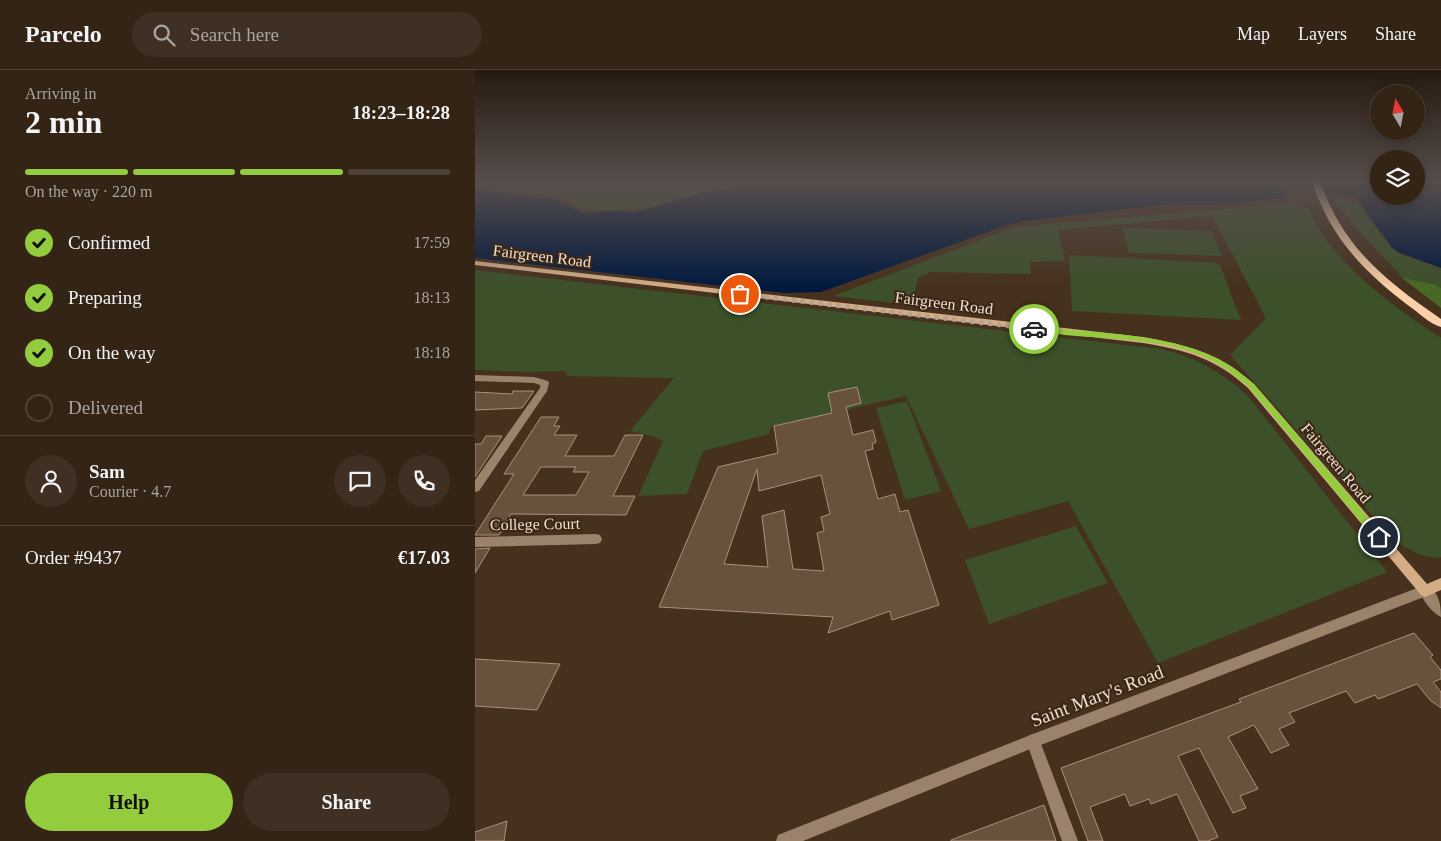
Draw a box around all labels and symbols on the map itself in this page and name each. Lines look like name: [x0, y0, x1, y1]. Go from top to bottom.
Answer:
north arrow: [1370, 85, 1425, 140]
street label: Fairgreen Road: [492, 242, 592, 271]
pin: [719, 273, 761, 315]
street label: Fairgreen Road: [894, 289, 994, 318]
courier: [1009, 304, 1059, 354]
street label: Fairgreen Road: [1297, 420, 1374, 507]
street label: College Court: [490, 515, 581, 534]
pin: [1358, 516, 1400, 558]
street label: Saint Mary's Road: [1028, 661, 1167, 731]

